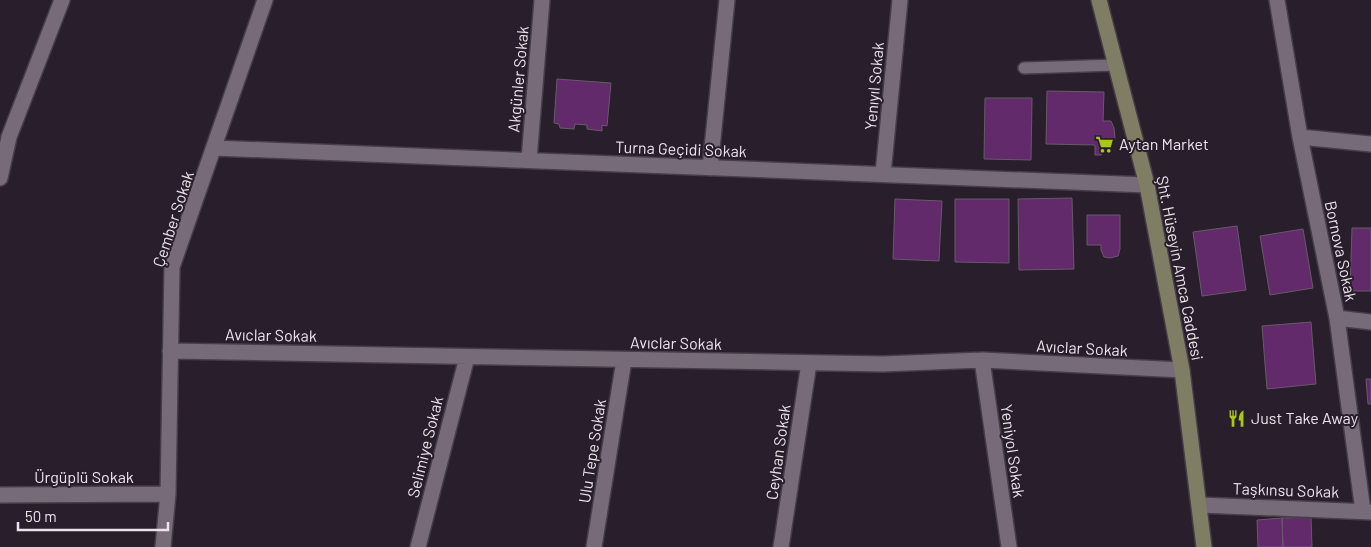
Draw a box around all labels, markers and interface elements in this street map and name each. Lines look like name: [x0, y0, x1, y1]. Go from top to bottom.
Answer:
street label: Akgünler Sokak: [503, 25, 532, 133]
street label: Yenıyıl Sokak: [860, 41, 887, 131]
supermarket icon: Aytan Market: [1095, 134, 1115, 154]
place label: Aytan Market: [1119, 134, 1209, 153]
street label: Turna Geçidi Sokak: [615, 137, 747, 160]
street label: Çember Sokak: [148, 168, 197, 269]
street label: Şht. Hüseyin Amca Caddesi: [1153, 174, 1208, 362]
street label: Bornova Sokak: [1322, 199, 1361, 303]
street label: Avıclar Sokak: [225, 324, 317, 345]
street label: Avıclar Sokak: [630, 332, 722, 353]
street label: Avıclar Sokak: [1036, 336, 1128, 359]
street label: Selimiye Sokak: [403, 394, 446, 500]
street label: Ulu Tepe Sokak: [574, 398, 609, 504]
street label: Ceyhan Sokak: [761, 403, 794, 501]
street label: Yeniyol Sokak: [998, 403, 1029, 499]
restaurant icon: Just Take Away: [1227, 408, 1247, 428]
place label: Just Take Away: [1251, 408, 1359, 427]
street label: Ürgüplü Sokak: [34, 467, 134, 486]
street label: Taşkınsu Sokak: [1233, 478, 1340, 501]
scale bar: [18, 500, 168, 532]
text: 50 m: [25, 507, 57, 525]

